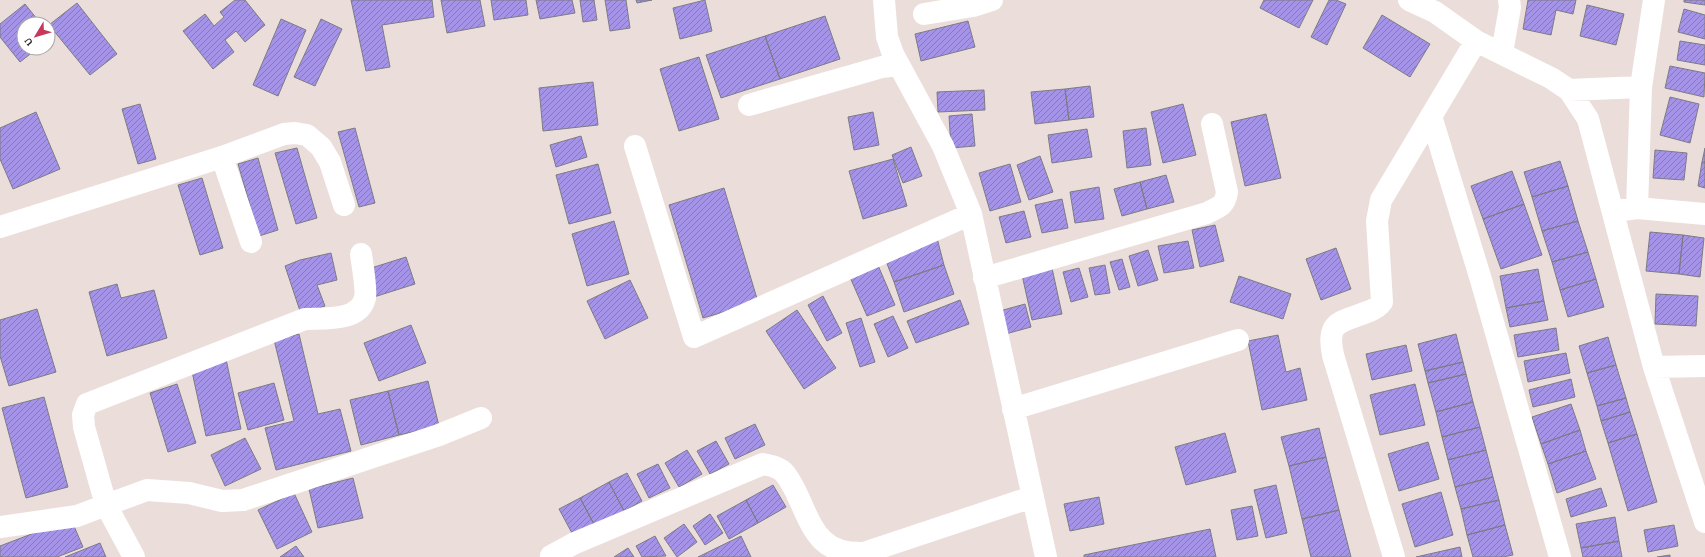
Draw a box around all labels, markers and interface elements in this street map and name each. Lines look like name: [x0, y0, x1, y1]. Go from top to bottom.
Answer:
north arrow: [16, 16, 56, 56]
text: U: [21, 35, 35, 49]

